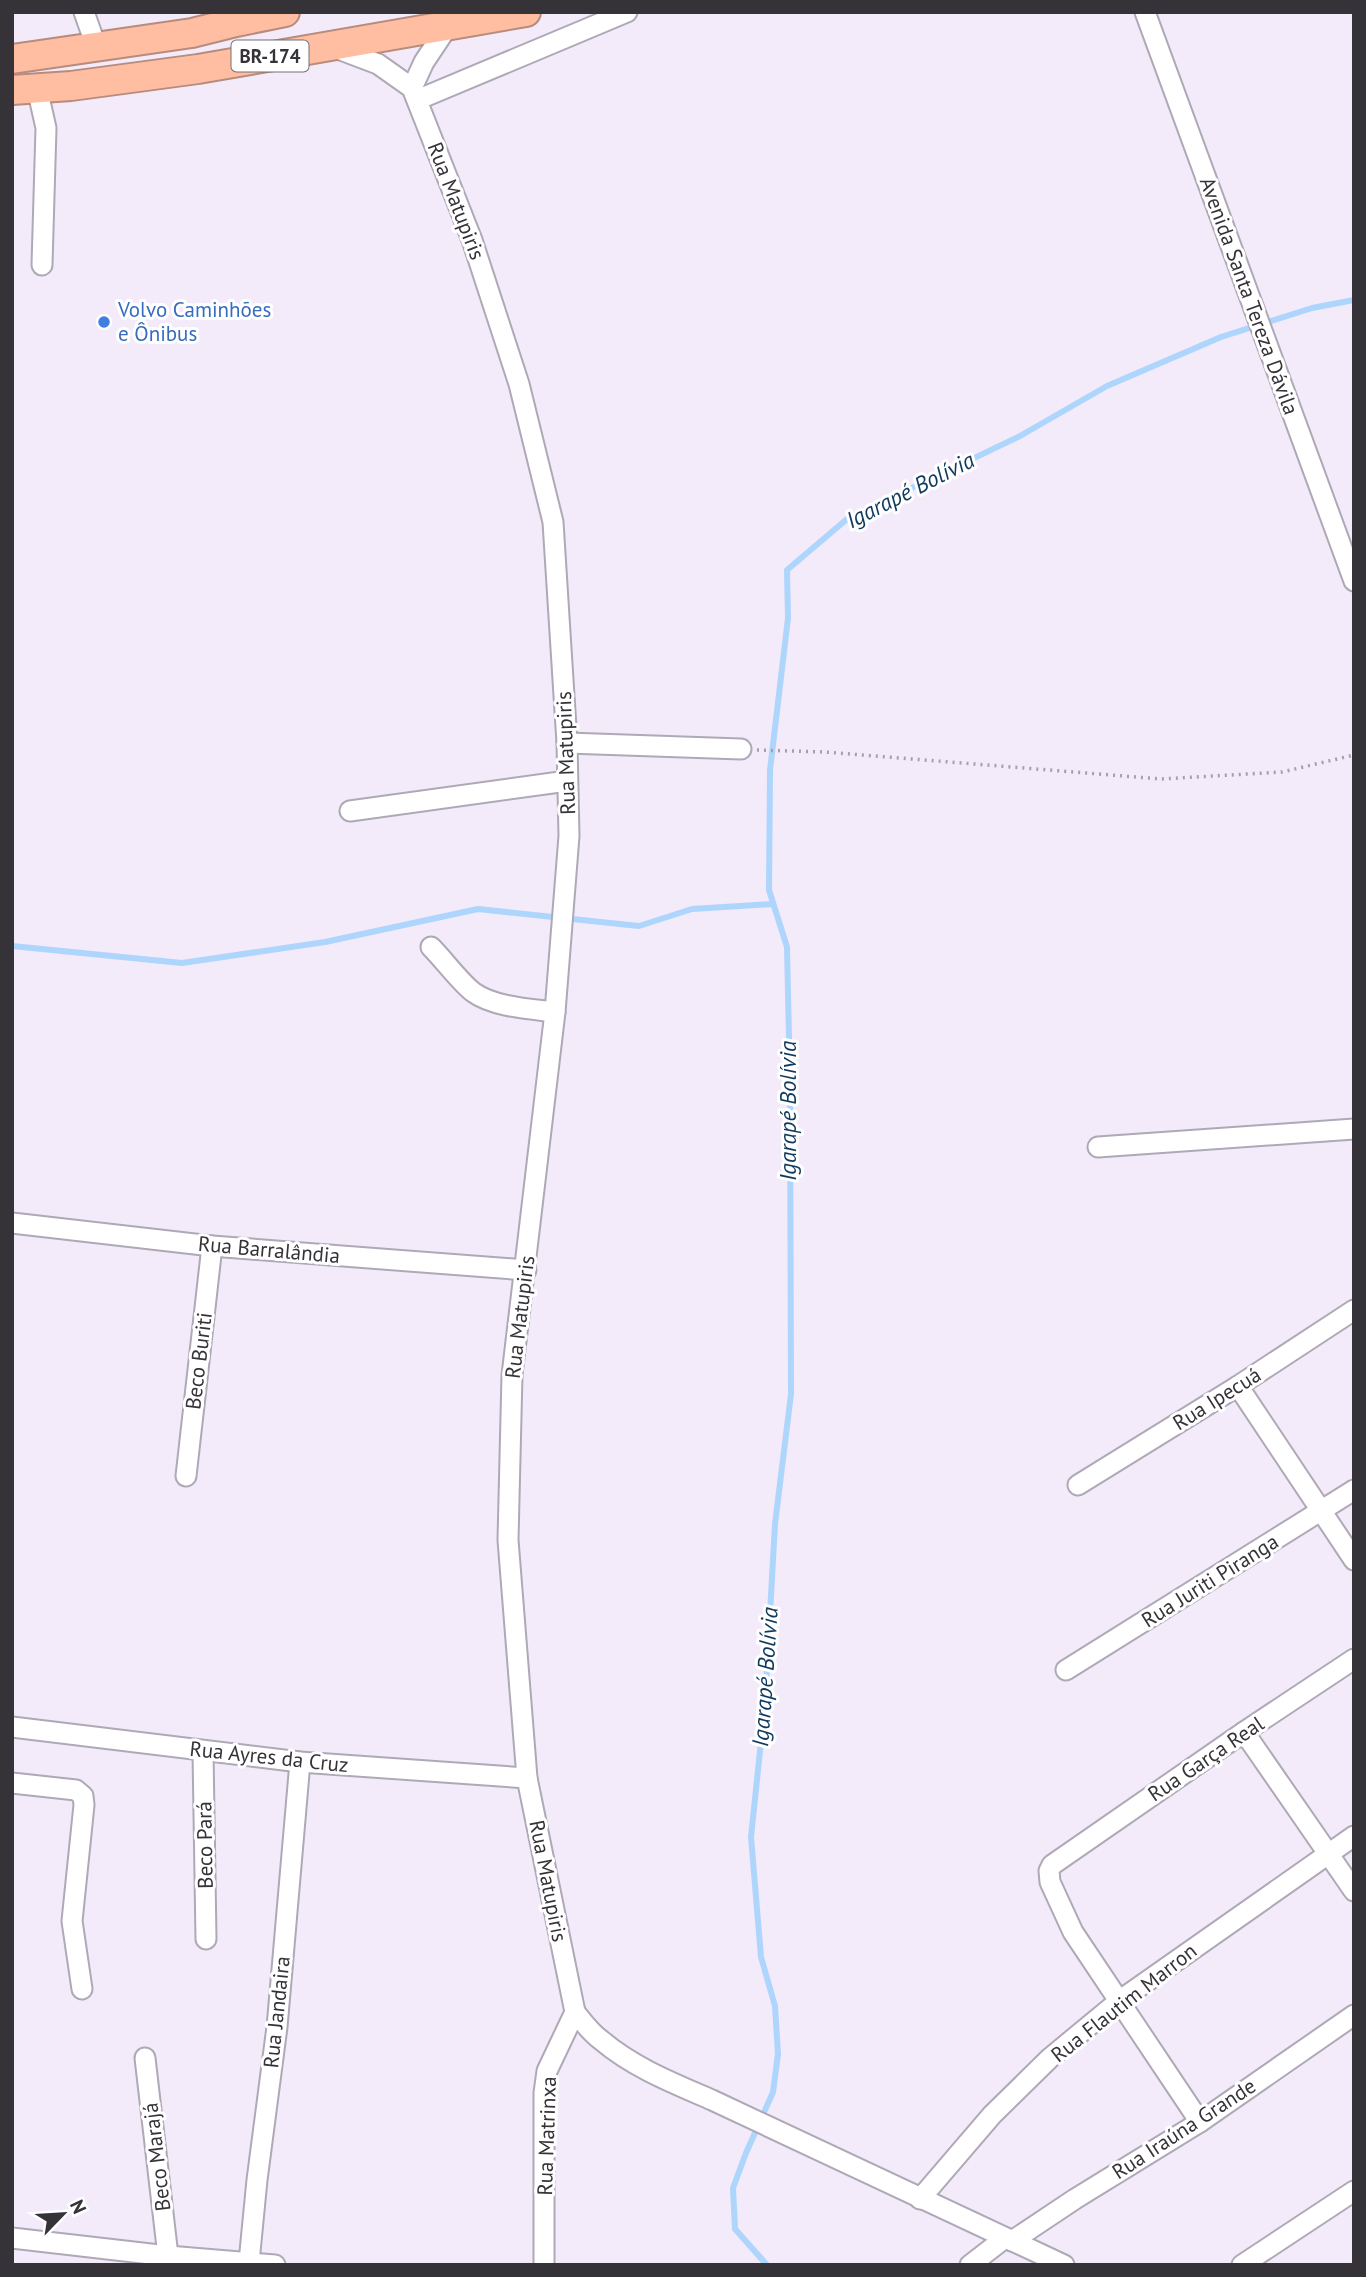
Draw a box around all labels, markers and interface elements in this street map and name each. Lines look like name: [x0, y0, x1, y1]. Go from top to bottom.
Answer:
road number: BR-174: [232, 40, 308, 72]
street label: Rua Matupiris: [422, 138, 491, 263]
street label: Avenida Santa Tereza Dávila: [1194, 173, 1305, 418]
place label: Volvo Caminhões e Ônibus: [117, 296, 271, 347]
marker: Volvo Caminhões e Ônibus: [96, 314, 112, 330]
water label: Igarapé Bolívia: [841, 445, 979, 534]
street label: Rua Matupiris: [550, 691, 581, 815]
water label: Igarapé Bolívia: [773, 1041, 802, 1181]
street label: Rua Barralândia: [197, 1230, 341, 1269]
street label: Rua Matupiris: [499, 1254, 540, 1380]
street label: Beco Buriti: [179, 1311, 218, 1411]
street label: Rua Ipecuá: [1168, 1361, 1266, 1436]
street label: Rua Juriti Piranga: [1136, 1528, 1283, 1633]
water label: Igarapé Bolívia: [745, 1606, 784, 1748]
street label: Rua Garça Real: [1143, 1710, 1269, 1807]
street label: Rua Ayres da Cruz: [188, 1735, 350, 1778]
street label: Beco Pará: [190, 1801, 219, 1889]
street label: Rua Matupiris: [523, 1818, 574, 1944]
street label: Rua Flautim Marron: [1045, 1937, 1202, 2068]
street label: Rua Jandaira: [257, 1955, 296, 2069]
street label: Rua Iraúna Grande: [1107, 2072, 1261, 2185]
street label: Rua Matrinxa: [531, 2076, 562, 2196]
street label: Beco Marajá: [136, 2101, 177, 2213]
north arrow: [28, 2179, 98, 2249]
text: N: [65, 2196, 92, 2218]

